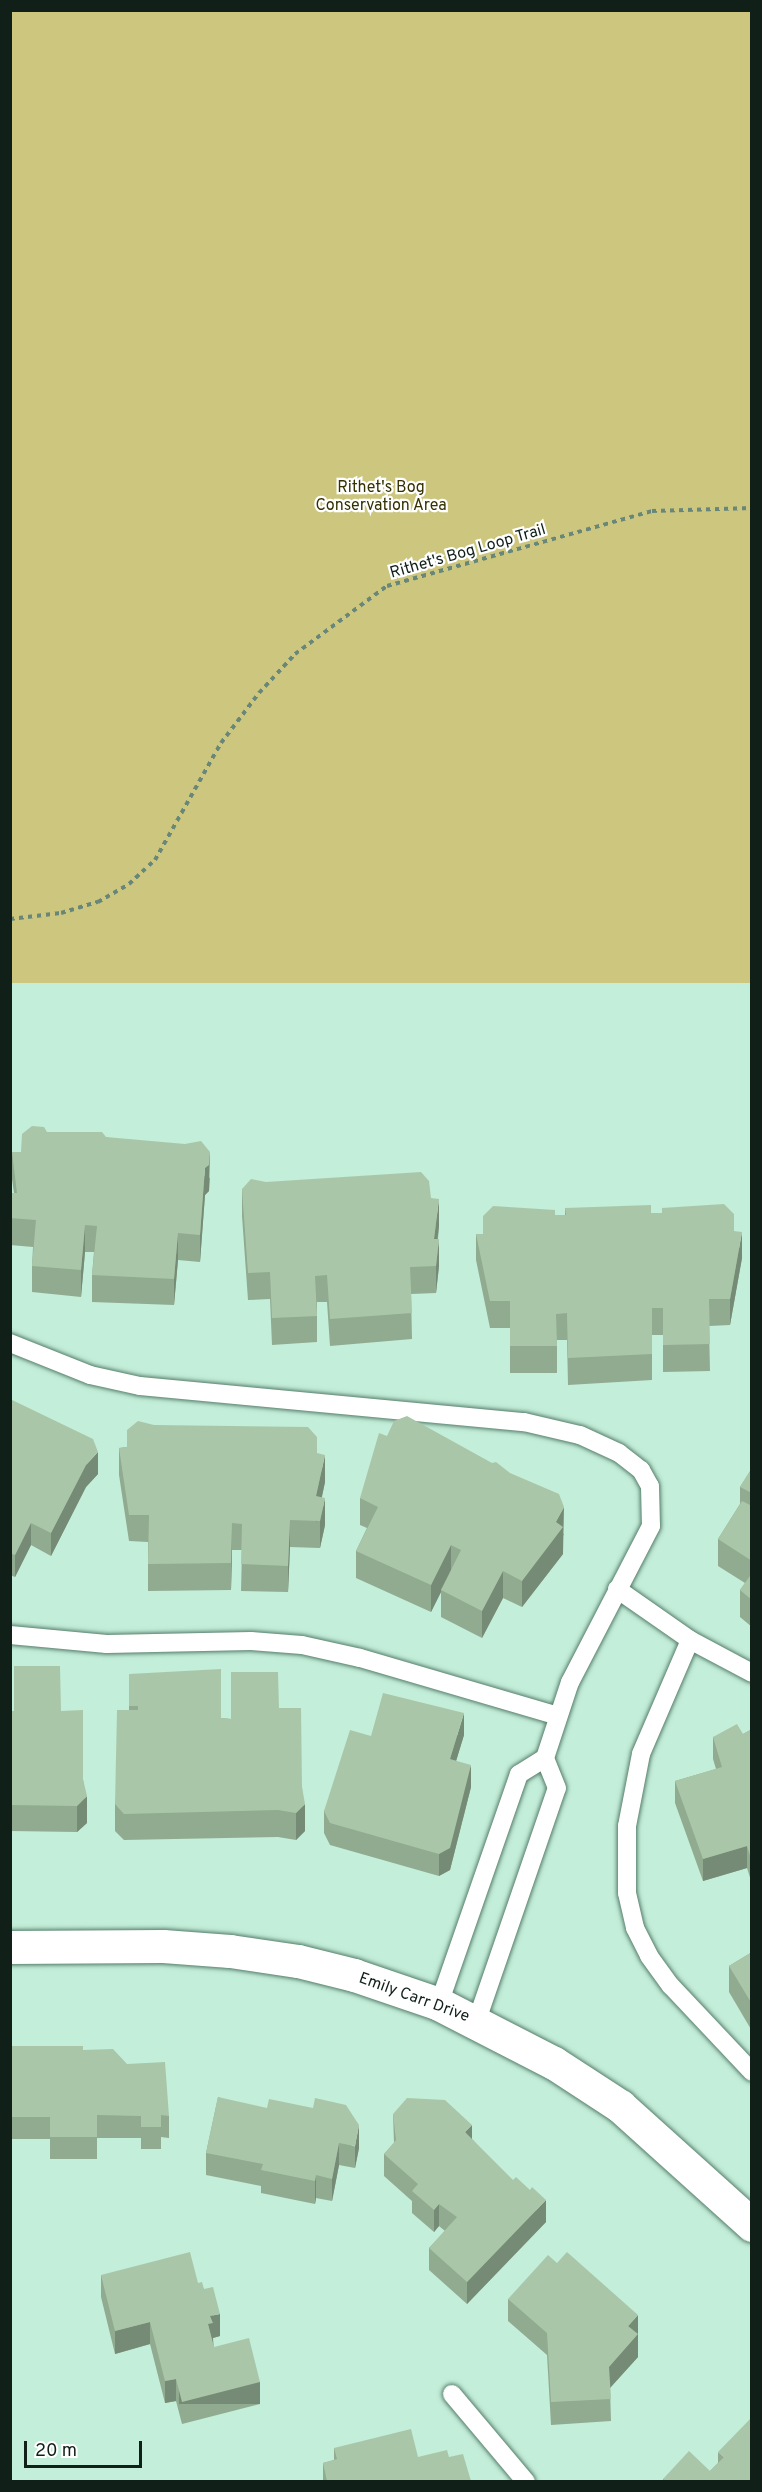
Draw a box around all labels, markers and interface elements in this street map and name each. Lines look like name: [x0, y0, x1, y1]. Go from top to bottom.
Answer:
park label: Rithet's Bog Conservation Area: [315, 478, 447, 516]
street label: Rithet's Bog Loop Trail: [388, 520, 548, 584]
street label: Emily Carr Drive: [356, 1969, 472, 2027]
scale bar: [27, 2429, 146, 2467]
text: 20 m: [35, 2440, 77, 2463]

